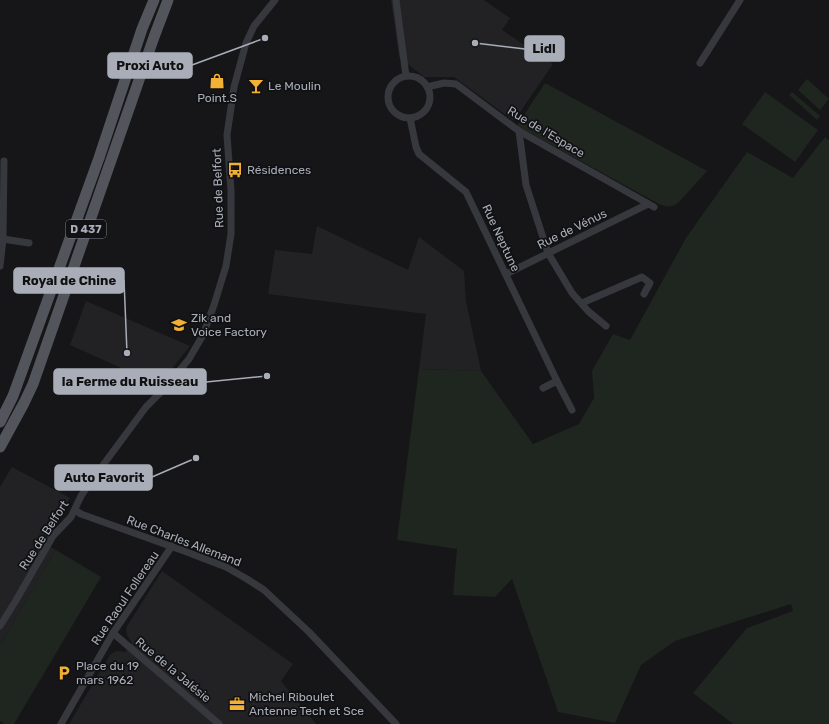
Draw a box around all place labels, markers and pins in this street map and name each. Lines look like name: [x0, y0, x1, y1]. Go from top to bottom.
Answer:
callout: Lidl: [525, 36, 564, 61]
callout: Proxi Auto: [108, 53, 192, 78]
shop icon: Point.S: [208, 72, 226, 90]
bar icon: Le Moulin: [247, 77, 265, 95]
place label: Le Moulin: [268, 79, 321, 93]
place label: Point.S: [197, 91, 237, 105]
bus stop icon: Résidences: [226, 161, 244, 179]
place label: Résidences: [247, 163, 311, 177]
callout: Royal de Chine: [14, 268, 124, 293]
place label: Zik and Voice Factory: [191, 311, 267, 339]
school or university icon: Zik and Voice Factory: [170, 316, 188, 334]
callout: la Ferme du Ruisseau: [54, 369, 206, 394]
callout: Auto Favorit: [55, 465, 152, 490]
place label: Place du 19 mars 1962: [76, 659, 139, 687]
parking icon: Place du 19 mars 1962: [55, 664, 73, 682]
place label: Michel Riboulet Antenne Tech et Sce: [249, 690, 364, 718]
office icon: Michel Riboulet Antenne Tech et Sce: [228, 695, 246, 713]

